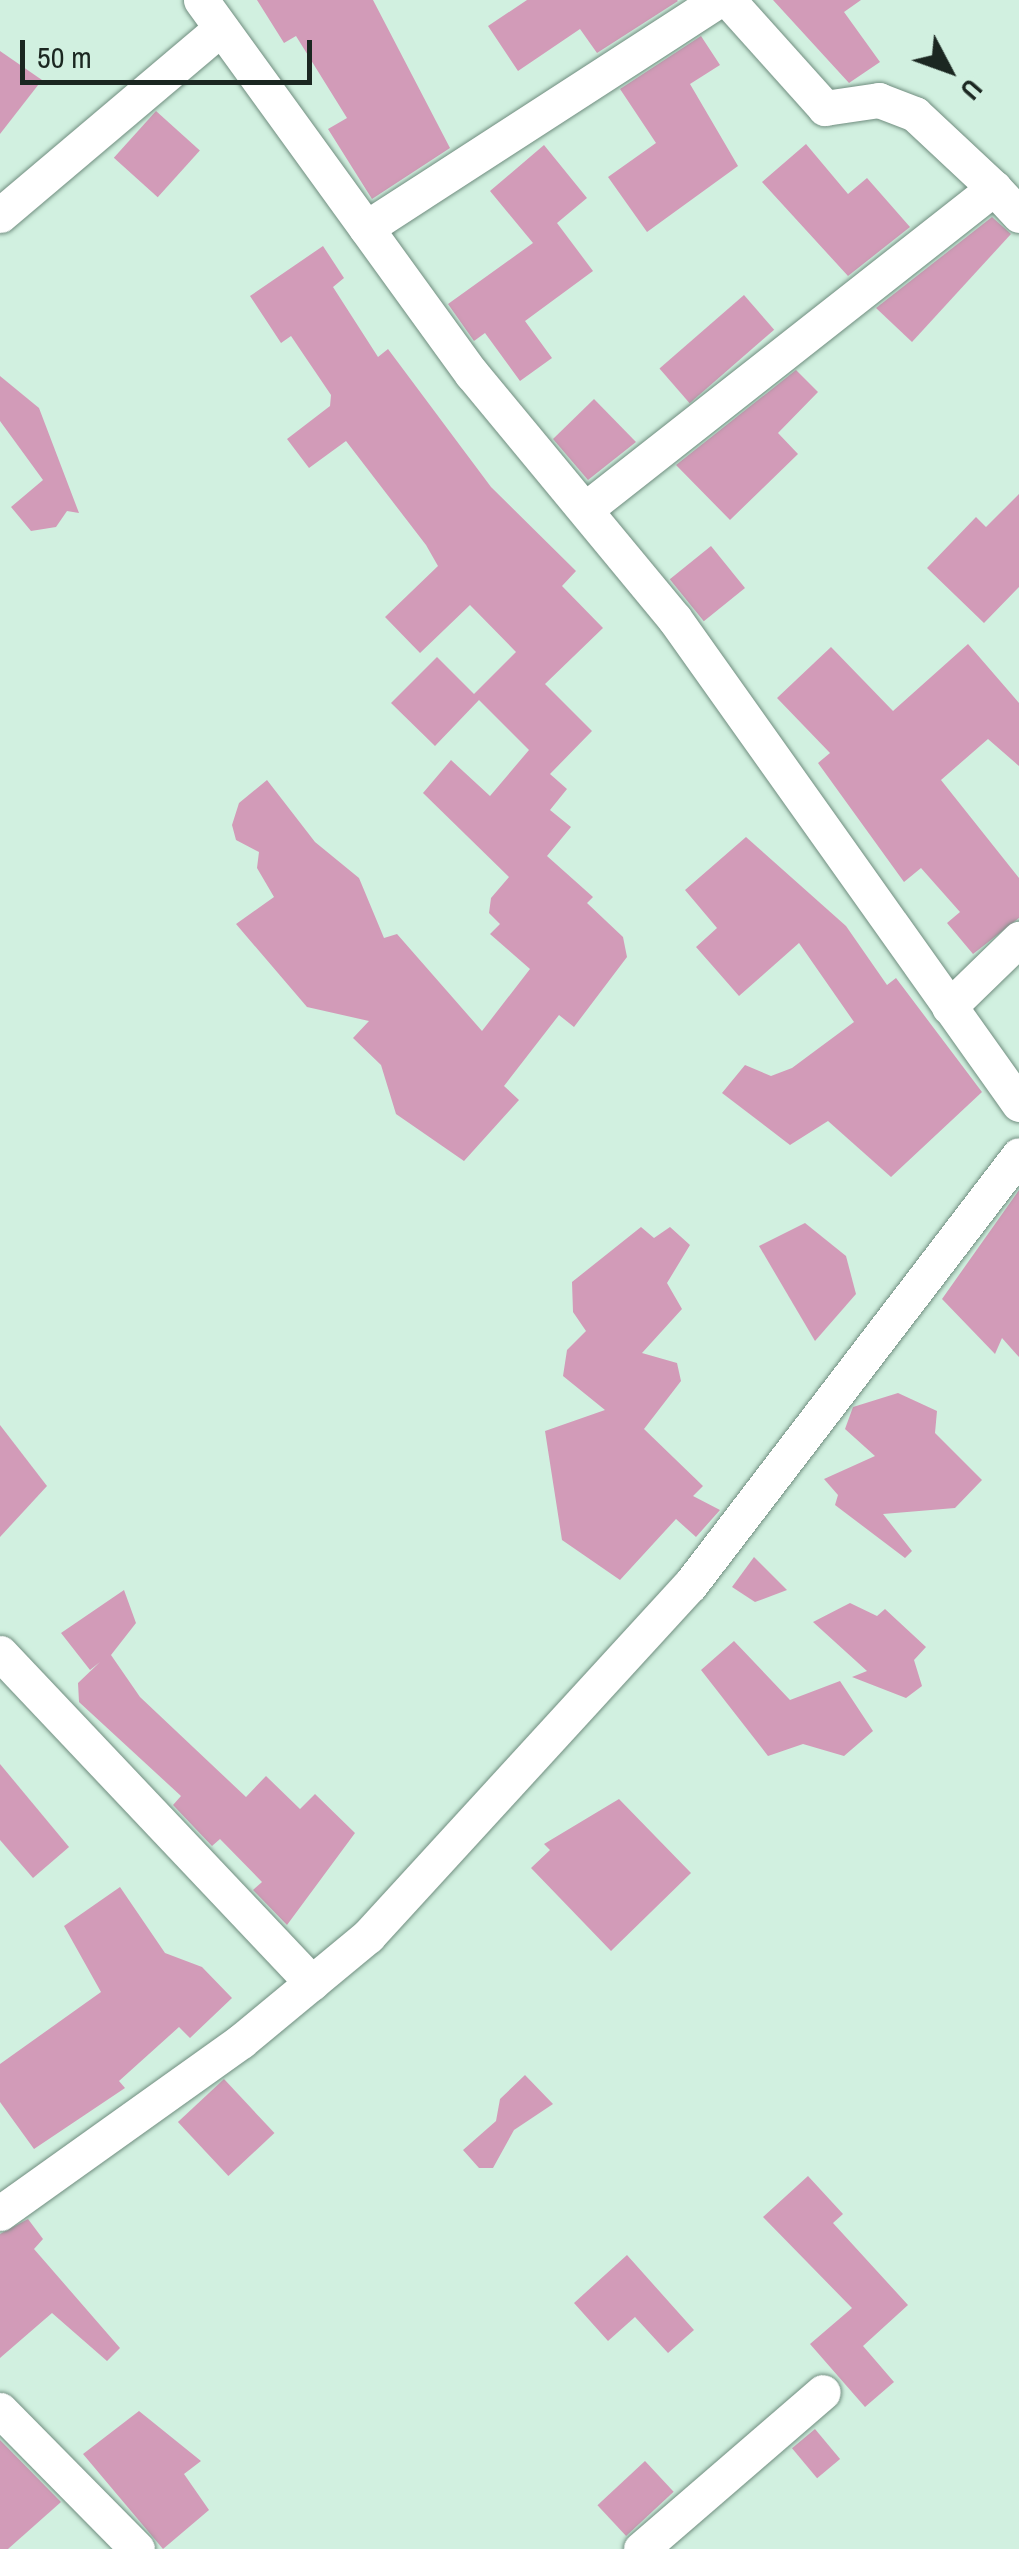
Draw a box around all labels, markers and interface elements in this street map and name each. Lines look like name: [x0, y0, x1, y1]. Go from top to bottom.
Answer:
scale bar: [25, 20, 318, 82]
north arrow: [899, 20, 999, 120]
text: 50 m: [37, 37, 92, 77]
text: U: [952, 71, 991, 108]

